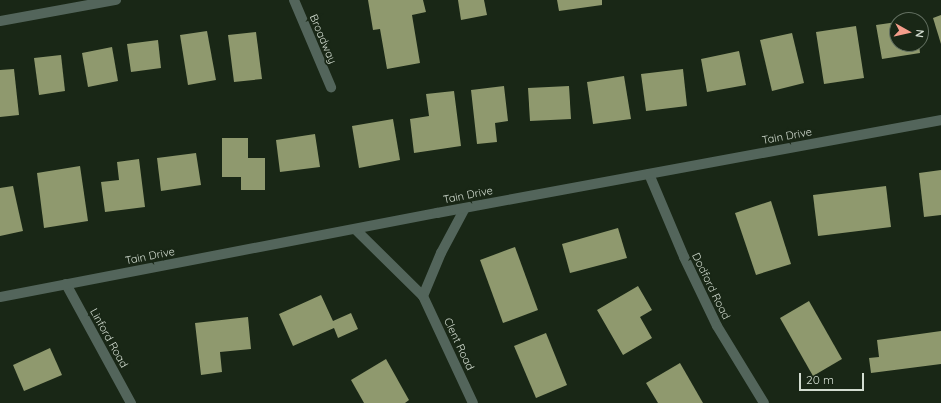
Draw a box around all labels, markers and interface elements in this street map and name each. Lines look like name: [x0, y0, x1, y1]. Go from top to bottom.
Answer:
street label: Broadway: [307, 12, 339, 66]
north arrow: [889, 12, 929, 52]
text: N: [912, 29, 927, 39]
street label: Tain Drive: [761, 125, 813, 147]
street label: Tain Drive: [442, 184, 494, 206]
street label: Tain Drive: [124, 245, 176, 267]
street label: Dodford Road: [689, 251, 733, 321]
street label: Linford Road: [87, 306, 131, 370]
street label: Clent Road: [441, 316, 477, 372]
scale bar: [801, 365, 866, 391]
text: 20 m: [806, 372, 834, 387]

